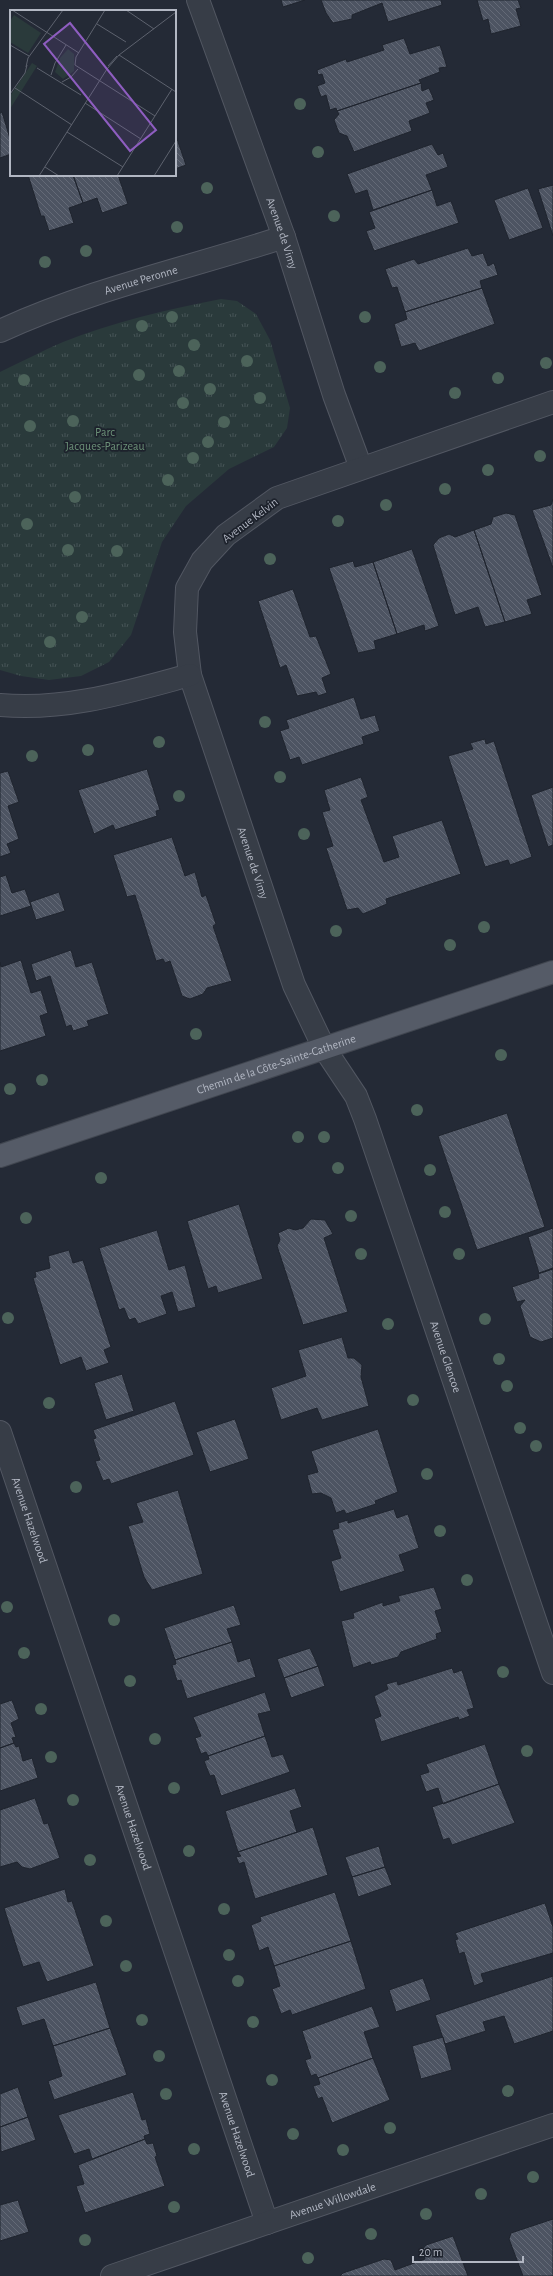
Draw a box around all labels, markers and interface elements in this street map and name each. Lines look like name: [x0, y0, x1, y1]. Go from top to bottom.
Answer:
inset map: [10, 10, 176, 176]
street label: Avenue de Vimy: [264, 196, 300, 271]
street label: Avenue Peronne: [103, 263, 179, 297]
park label: Parc Jacques-Parizeau: [65, 426, 145, 452]
street label: Avenue Kelvin: [220, 495, 280, 545]
street label: Avenue de Vimy: [235, 825, 271, 901]
street label: Chemin de la Côte-Sainte-Catherine: [195, 1032, 357, 1096]
street label: Avenue Glencoe: [428, 1319, 463, 1394]
street label: Avenue Hazelwood: [10, 1476, 50, 1565]
street label: Avenue Hazelwood: [113, 1783, 153, 1872]
street label: Avenue Hazelwood: [217, 2090, 257, 2179]
street label: Avenue Willowdale: [288, 2180, 377, 2221]
scale bar: [413, 2238, 523, 2264]
text: 20 m: [419, 2246, 442, 2258]

